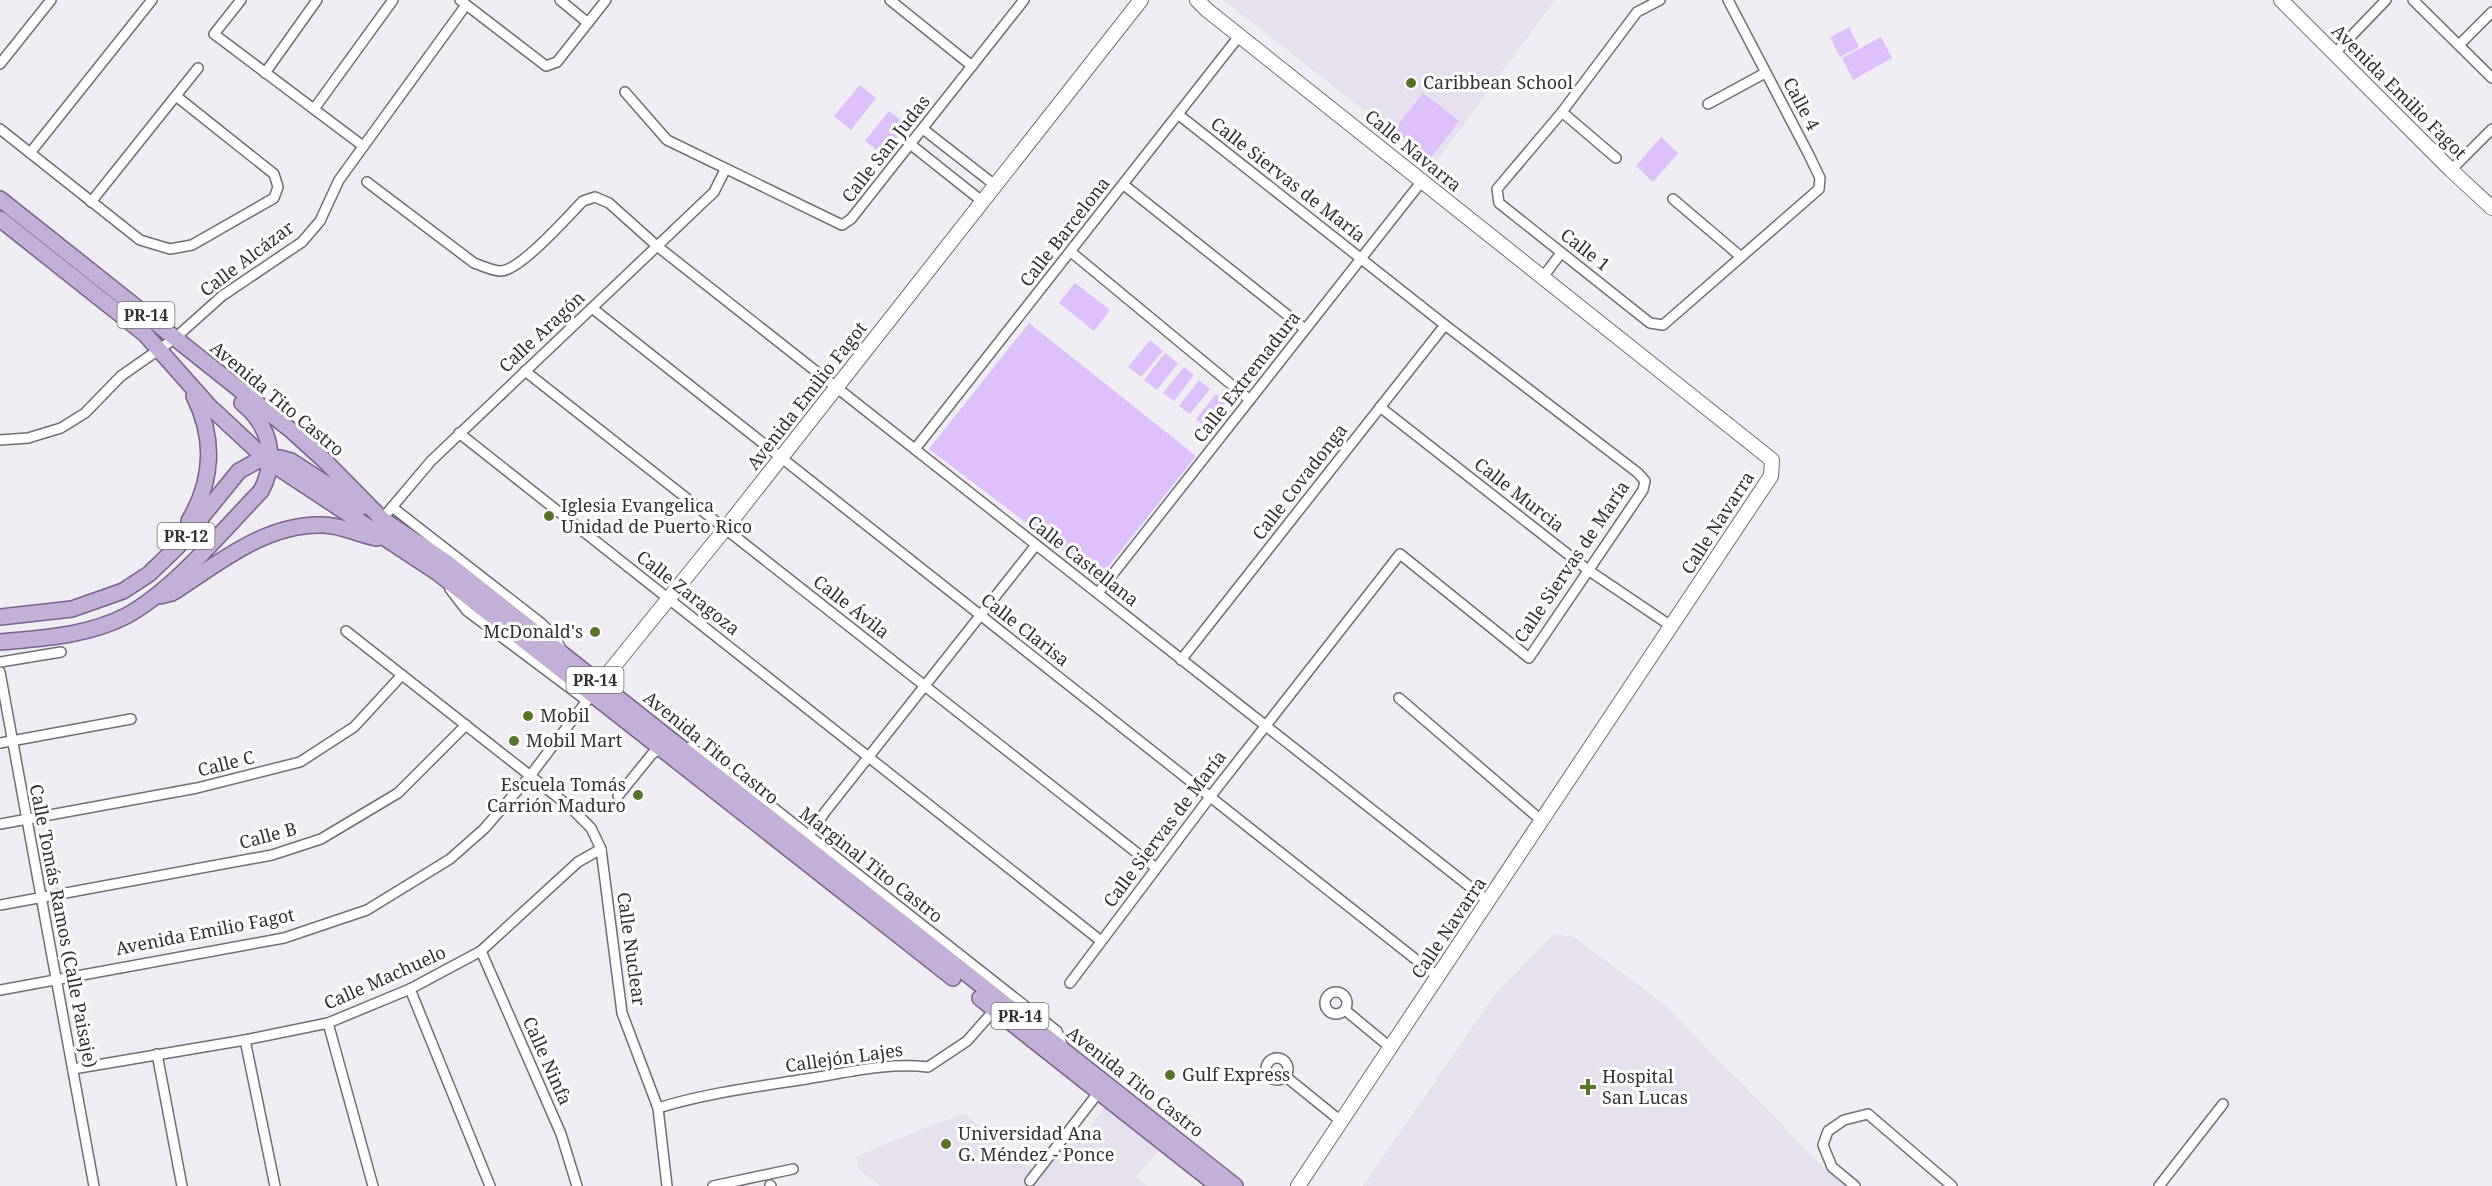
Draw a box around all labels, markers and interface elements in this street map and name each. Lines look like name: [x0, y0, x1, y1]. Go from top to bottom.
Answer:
street label: Avenida Emilio Fagot: [2327, 19, 2472, 164]
place label: Caribbean School: [1423, 70, 1573, 94]
street label: Calle 4: [1778, 73, 1826, 134]
marker: Caribbean School: [1404, 76, 1418, 90]
street label: Calle San Judas: [836, 90, 935, 207]
street label: Calle Navarra: [1360, 104, 1467, 197]
street label: Calle Siervas de María: [1206, 111, 1371, 247]
street label: Calle Barcelona: [1014, 171, 1115, 291]
street label: Calle Alcázar: [195, 215, 299, 301]
street label: Calle 1: [1556, 222, 1615, 276]
street label: Calle Aragón: [493, 285, 590, 377]
road number: PR-14: [118, 302, 174, 328]
street label: Calle Extremadura: [1187, 306, 1305, 447]
street label: Avenida Emilio Fagot: [741, 316, 872, 474]
street label: Avenida Tito Castro: [206, 335, 350, 461]
street label: Calle Covadonga: [1246, 418, 1352, 545]
street label: Calle Murcia: [1470, 451, 1570, 537]
street label: Calle Navarra: [1675, 467, 1759, 578]
street label: Calle Siervas de María: [1508, 476, 1634, 647]
place label: Iglesia Evangelica Unidad de Puerto Rico: [561, 493, 752, 538]
marker: Iglesia Evangelica Unidad de Puerto Rico: [542, 509, 556, 523]
street label: Calle Castellana: [1023, 509, 1144, 611]
road number: PR-12: [158, 523, 214, 549]
street label: Calle Zaragoza: [632, 544, 745, 640]
street label: Calle Ávila: [809, 569, 895, 643]
street label: Calle Clarisa: [976, 587, 1075, 671]
place label: McDonald's: [483, 619, 583, 643]
marker: McDonald's: [588, 625, 602, 639]
road number: PR-14: [566, 667, 624, 693]
street label: Avenida Tito Castro: [639, 685, 784, 809]
place label: Mobil: [540, 703, 590, 727]
marker: Mobil: [521, 709, 535, 723]
place label: Mobil Mart: [526, 728, 622, 752]
marker: Mobil Mart: [507, 734, 521, 748]
street label: Calle C: [195, 744, 257, 782]
street label: Calle Siervas de María: [1097, 745, 1231, 912]
place label: Escuela Tomás Carrión Maduro: [487, 772, 626, 817]
street label: Calle Tomás Ramos (Calle Paisaje): [25, 782, 103, 1070]
marker: Escuela Tomás Carrión Maduro: [631, 788, 645, 802]
street label: Marginal Tito Castro: [795, 801, 948, 928]
street label: Calle B: [236, 816, 299, 854]
street label: Calle Navarra: [1405, 872, 1491, 983]
street label: Calle Nuclear: [612, 890, 652, 1008]
street label: Avenida Emilio Fagot: [113, 902, 296, 960]
street label: Calle Machuelo: [320, 939, 449, 1015]
road number: PR-14: [992, 1003, 1048, 1029]
street label: Calle Ninfa: [518, 1013, 578, 1109]
street label: Avenida Tito Castro: [1062, 1020, 1209, 1142]
street label: Callejón Lajes: [783, 1037, 904, 1077]
place label: Gulf Express: [1182, 1062, 1290, 1086]
place label: Hospital San Lucas: [1602, 1064, 1688, 1109]
marker: Gulf Express: [1163, 1068, 1177, 1082]
marker: Hospital San Lucas: [1579, 1078, 1597, 1096]
place label: Universidad Ana G. Méndez - Ponce: [958, 1121, 1114, 1166]
marker: Universidad Ana G. Méndez - Ponce: [939, 1137, 953, 1151]

